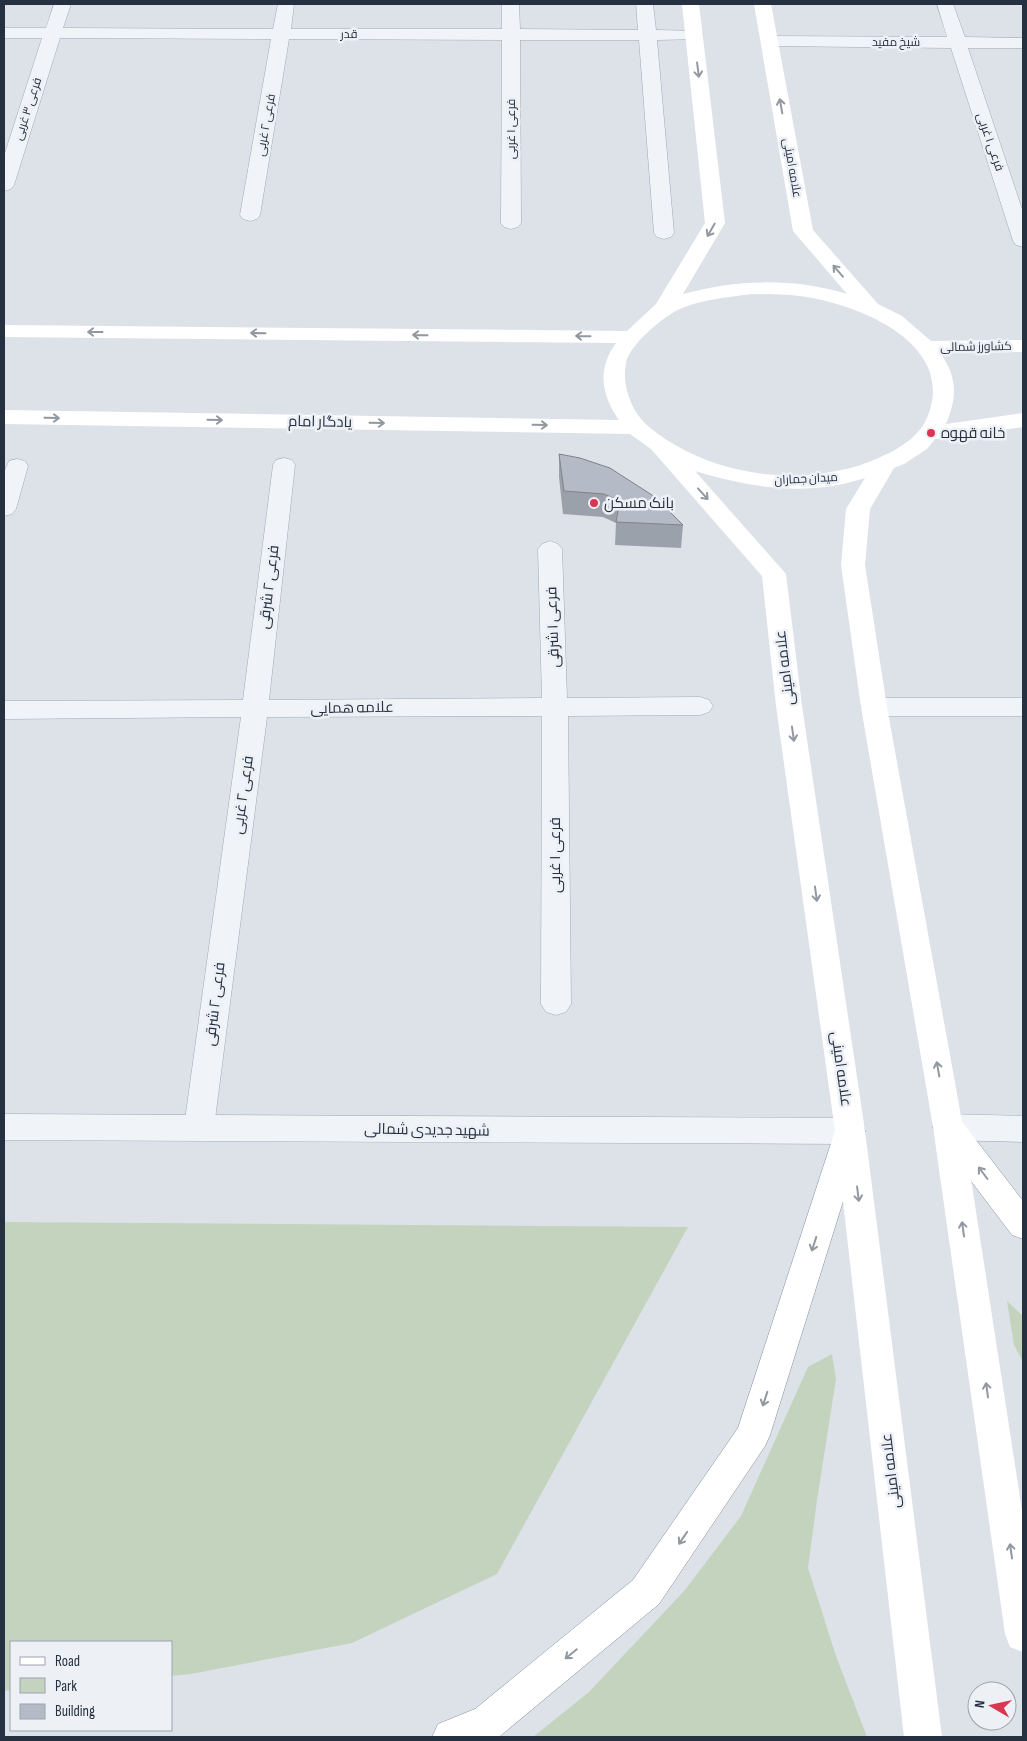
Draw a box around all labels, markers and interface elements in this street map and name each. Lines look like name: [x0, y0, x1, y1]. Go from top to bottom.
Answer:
street label: قدر: [340, 27, 357, 42]
street label: شیخ مفید: [872, 35, 920, 50]
one-way arrow: [693, 61, 703, 77]
street label: فرعی ۳ غربی: [11, 76, 45, 142]
street label: فرعی ۲ غربی: [253, 93, 279, 157]
street label: فرعی ۱ غربی: [504, 99, 519, 159]
one-way arrow: [776, 99, 786, 115]
street label: فرعی ۱ غربی: [973, 111, 1007, 173]
street label: علامه امینی: [779, 137, 805, 199]
one-way arrow: [706, 222, 716, 237]
one-way arrow: [832, 265, 844, 278]
one-way arrow: [88, 327, 104, 337]
one-way arrow: [250, 328, 266, 338]
one-way arrow: [413, 330, 429, 340]
one-way arrow: [575, 331, 592, 341]
street label: کشاورز شمالی: [940, 339, 1012, 355]
street label: یادگار امام: [288, 412, 352, 432]
one-way arrow: [44, 413, 60, 423]
one-way arrow: [206, 415, 223, 425]
one-way arrow: [369, 418, 385, 428]
one-way arrow: [532, 420, 548, 430]
place label: خانه قهوه: [941, 424, 1005, 443]
marker: خانه قهوه: [925, 427, 937, 439]
street label: میدان جماران: [774, 470, 838, 488]
one-way arrow: [697, 488, 709, 501]
place label: بانک مسکن: [604, 494, 674, 513]
marker: بانک مسکن: [588, 497, 600, 509]
street label: فرعی ۲ شرقی: [254, 544, 284, 630]
street label: فرعی ۱ شرقی: [542, 586, 564, 668]
street label: علامه امینی: [771, 629, 799, 707]
street label: علامه همایی: [310, 698, 394, 718]
one-way arrow: [788, 725, 798, 741]
street label: فرعی ۲ غربی: [228, 755, 258, 835]
street label: فرعی ۱ غربی: [546, 817, 565, 893]
one-way arrow: [811, 886, 821, 902]
street label: فرعی ۲ شرقی: [200, 961, 230, 1047]
street label: علامه امینی: [826, 1030, 856, 1108]
one-way arrow: [933, 1061, 942, 1077]
street label: شهید جدیدی شمالی: [364, 1119, 490, 1141]
one-way arrow: [978, 1166, 988, 1180]
one-way arrow: [853, 1186, 863, 1202]
one-way arrow: [958, 1222, 968, 1238]
one-way arrow: [809, 1236, 818, 1252]
one-way arrow: [982, 1382, 992, 1398]
one-way arrow: [759, 1391, 769, 1407]
street label: علامه امینی: [877, 1432, 905, 1510]
one-way arrow: [678, 1531, 688, 1545]
one-way arrow: [1006, 1543, 1016, 1559]
legend: [10, 1641, 172, 1731]
one-way arrow: [565, 1648, 578, 1659]
text: Road: [55, 1652, 80, 1671]
text: Park: [55, 1677, 77, 1696]
north arrow: [967, 1681, 1017, 1731]
text: N: [971, 1699, 989, 1709]
text: Building: [55, 1702, 95, 1721]

